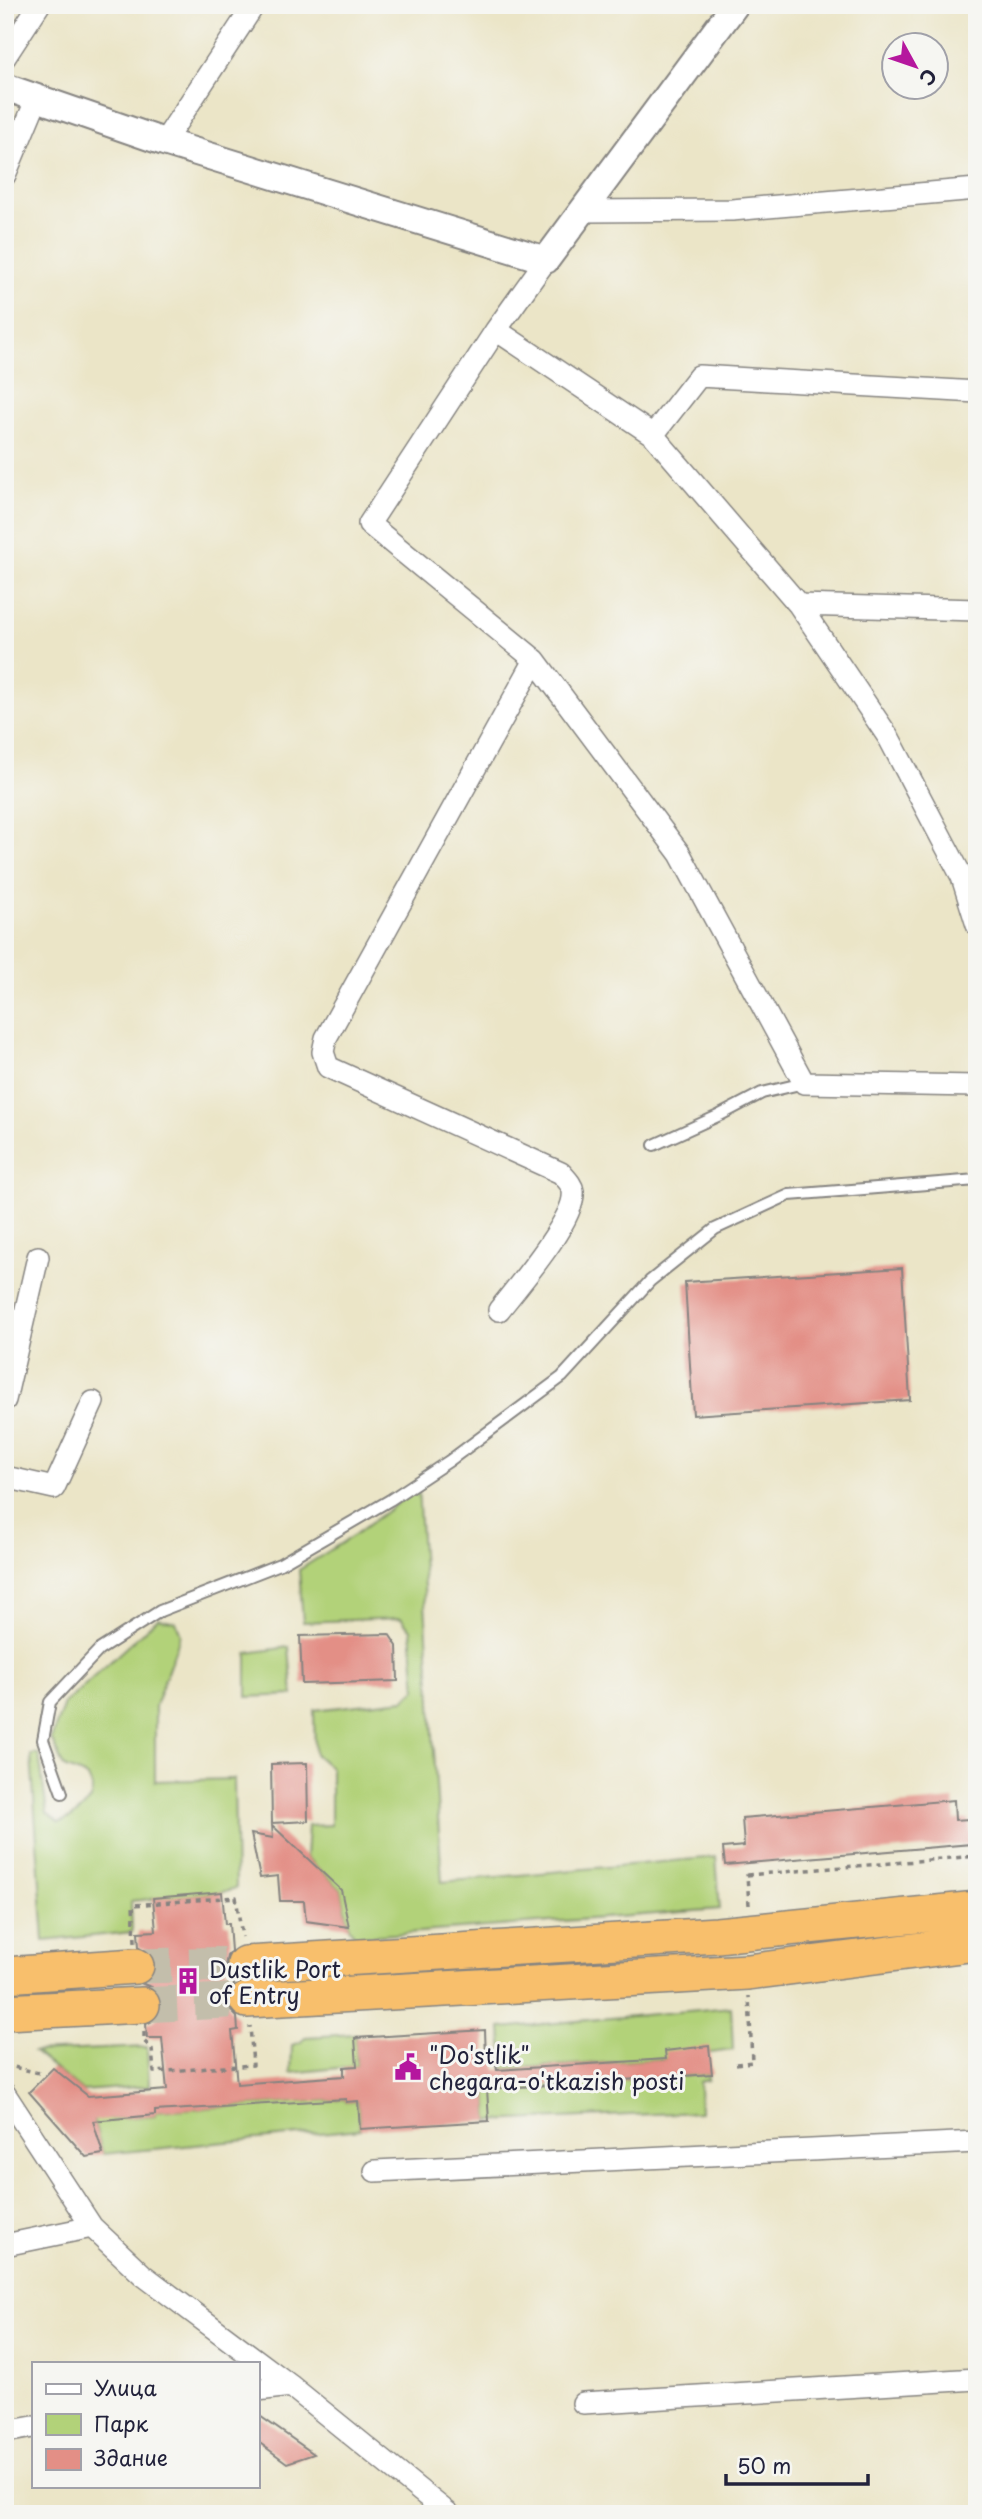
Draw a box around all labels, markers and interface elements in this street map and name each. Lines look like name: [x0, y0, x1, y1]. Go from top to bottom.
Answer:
north arrow: [880, 32, 950, 102]
text: С: [913, 63, 944, 92]
place label: Dustlik Port of Entry: [209, 1951, 341, 2012]
building icon: Dustlik Port of Entry: [173, 1966, 203, 1996]
place label: "Do'stlik" chegara-o'tkazish posti: [429, 2037, 684, 2098]
public building icon: "Do'stlik" chegara-o'tkazish posti: [393, 2052, 423, 2082]
legend: [32, 2362, 259, 2488]
text: Улица: [94, 2371, 157, 2403]
text: Парк: [94, 2407, 149, 2439]
text: Здание: [94, 2441, 168, 2473]
scale bar: [726, 2442, 868, 2486]
text: 50 m: [737, 2449, 791, 2481]

